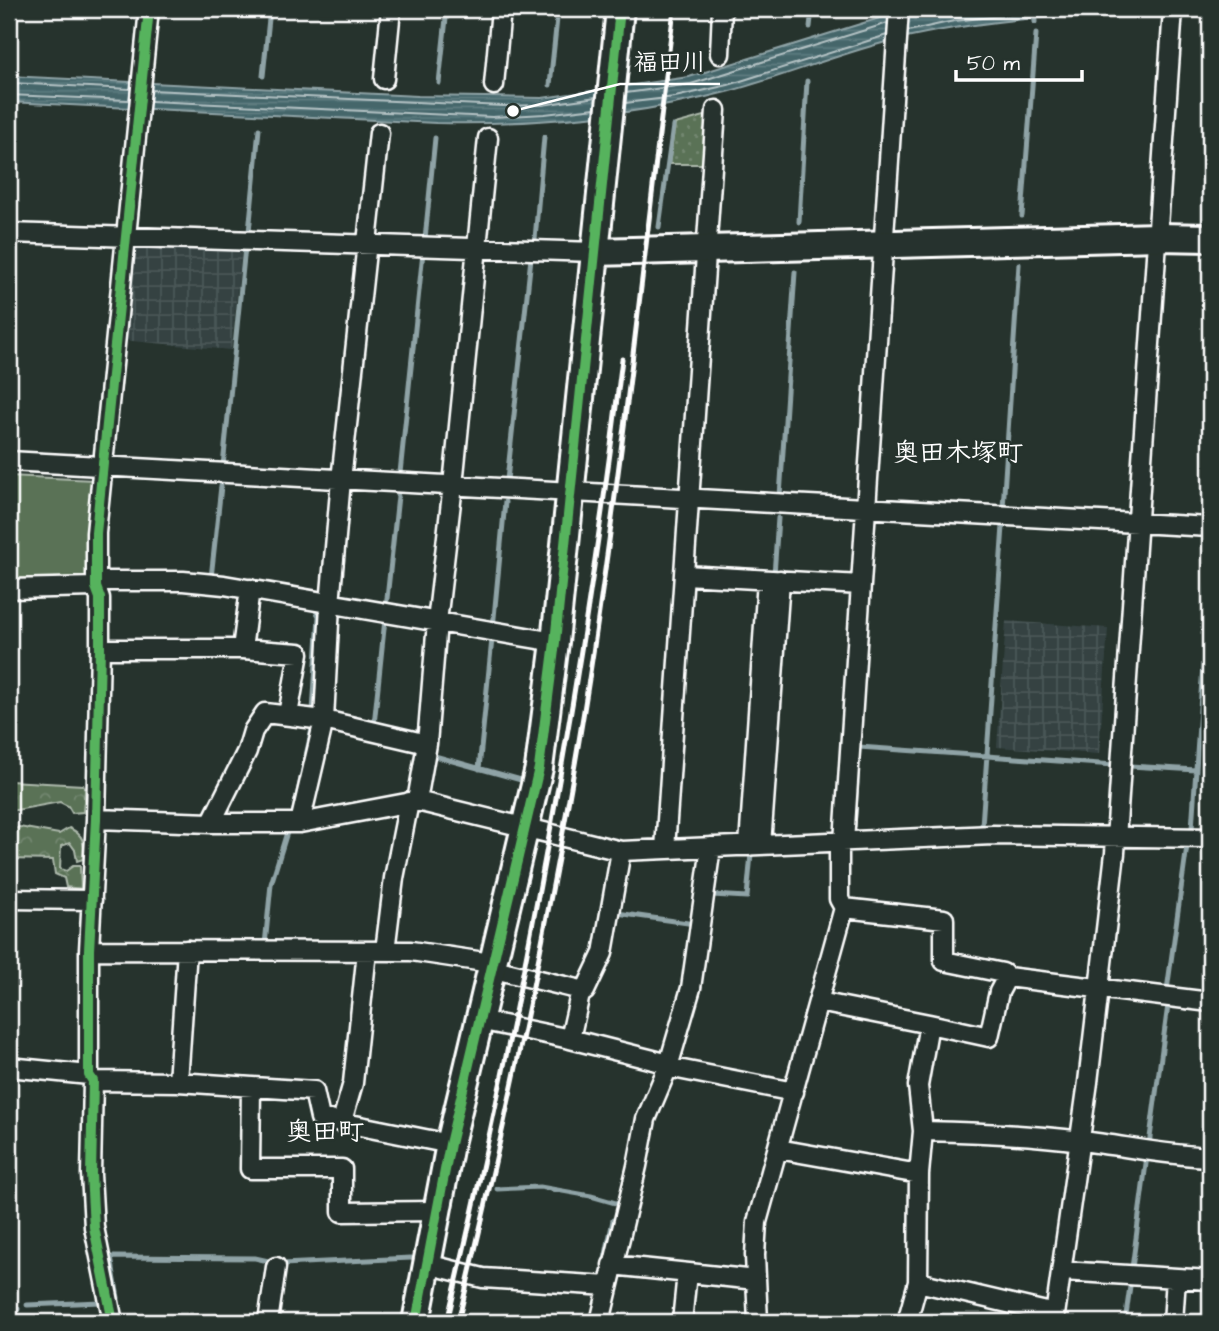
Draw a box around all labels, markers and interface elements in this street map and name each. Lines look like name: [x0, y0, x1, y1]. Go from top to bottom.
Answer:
scale bar: [956, 38, 1082, 82]
callout: 福田川: [620, 39, 720, 84]
text: 福田川: [634, 46, 706, 80]
text: 50 m: [967, 49, 1021, 78]
district label: 奥田木塚町: [893, 435, 1023, 471]
district label: 奥田町: [286, 1114, 364, 1150]

